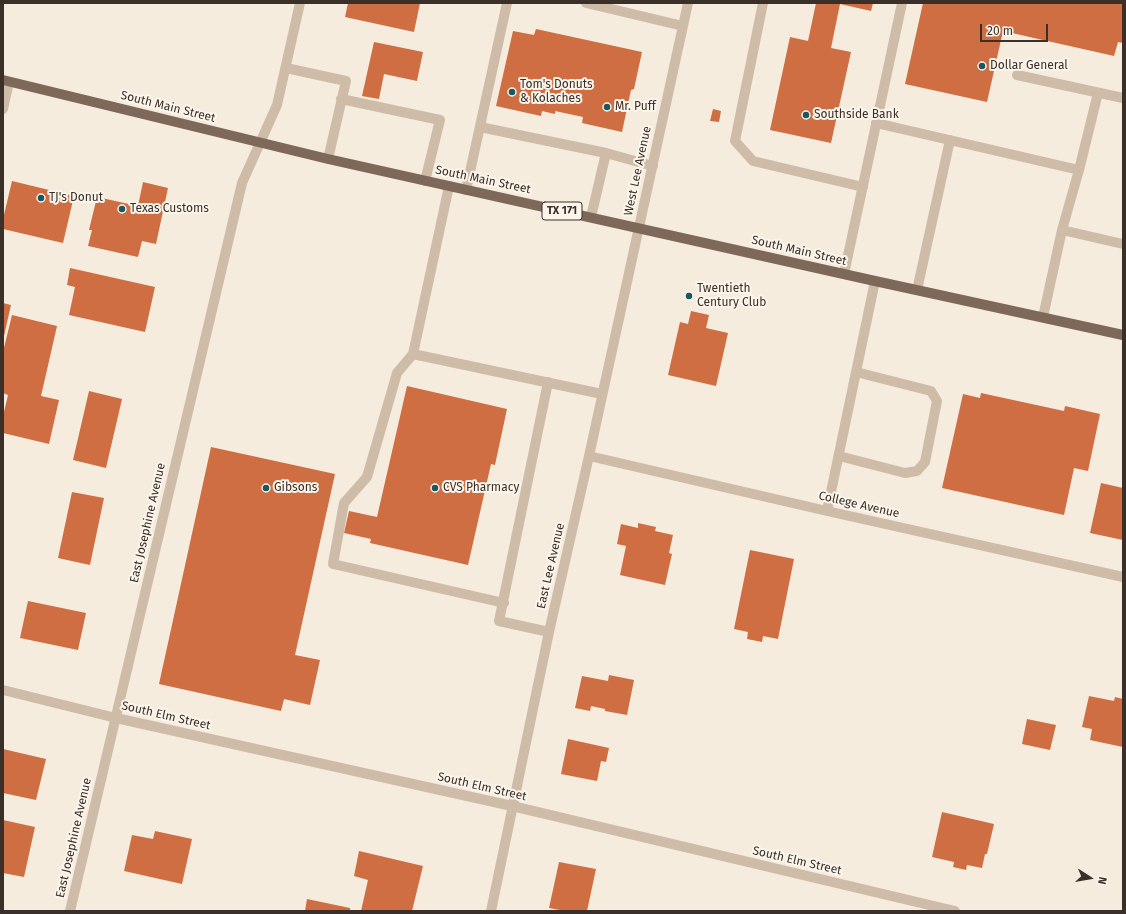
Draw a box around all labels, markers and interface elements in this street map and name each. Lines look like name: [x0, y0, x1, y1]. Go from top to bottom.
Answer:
scale bar: [982, 16, 1050, 42]
text: 20 m: [987, 24, 1013, 38]
place label: Dollar General: [990, 59, 1068, 73]
marker: Dollar General: [977, 61, 987, 71]
place label: Tom's Donuts & Kolaches: [520, 78, 593, 106]
marker: Tom's Donuts & Kolaches: [507, 87, 517, 97]
street label: South Main Street: [119, 88, 217, 126]
place label: Mr. Puff: [615, 100, 656, 114]
marker: Mr. Puff: [602, 102, 612, 112]
place label: Southside Bank: [814, 108, 899, 122]
marker: Southside Bank: [801, 110, 811, 120]
street label: West Lee Avenue: [621, 125, 655, 217]
street label: South Main Street: [434, 163, 532, 197]
place label: TJ's Donut: [49, 191, 103, 205]
marker: TJ's Donut: [36, 193, 46, 203]
place label: Texas Customs: [130, 202, 209, 216]
road number: TX 171: [542, 202, 582, 220]
marker: Texas Customs: [117, 204, 127, 214]
street label: South Main Street: [750, 233, 848, 269]
place label: Twentieth Century Club: [697, 282, 766, 310]
marker: Twentieth Century Club: [684, 291, 694, 301]
street label: East Josephine Avenue: [127, 462, 169, 584]
place label: Gibsons: [274, 481, 317, 495]
place label: CVS Pharmacy: [443, 481, 519, 495]
marker: Gibsons: [261, 483, 271, 493]
marker: CVS Pharmacy: [430, 483, 440, 493]
street label: College Avenue: [817, 489, 901, 521]
street label: East Lee Avenue: [534, 522, 568, 610]
street label: South Elm Street: [120, 699, 212, 733]
street label: South Elm Street: [436, 770, 528, 804]
street label: East Josephine Avenue: [53, 777, 95, 899]
street label: South Elm Street: [751, 844, 843, 878]
north arrow: [1070, 858, 1110, 898]
text: N: [1095, 876, 1109, 886]

